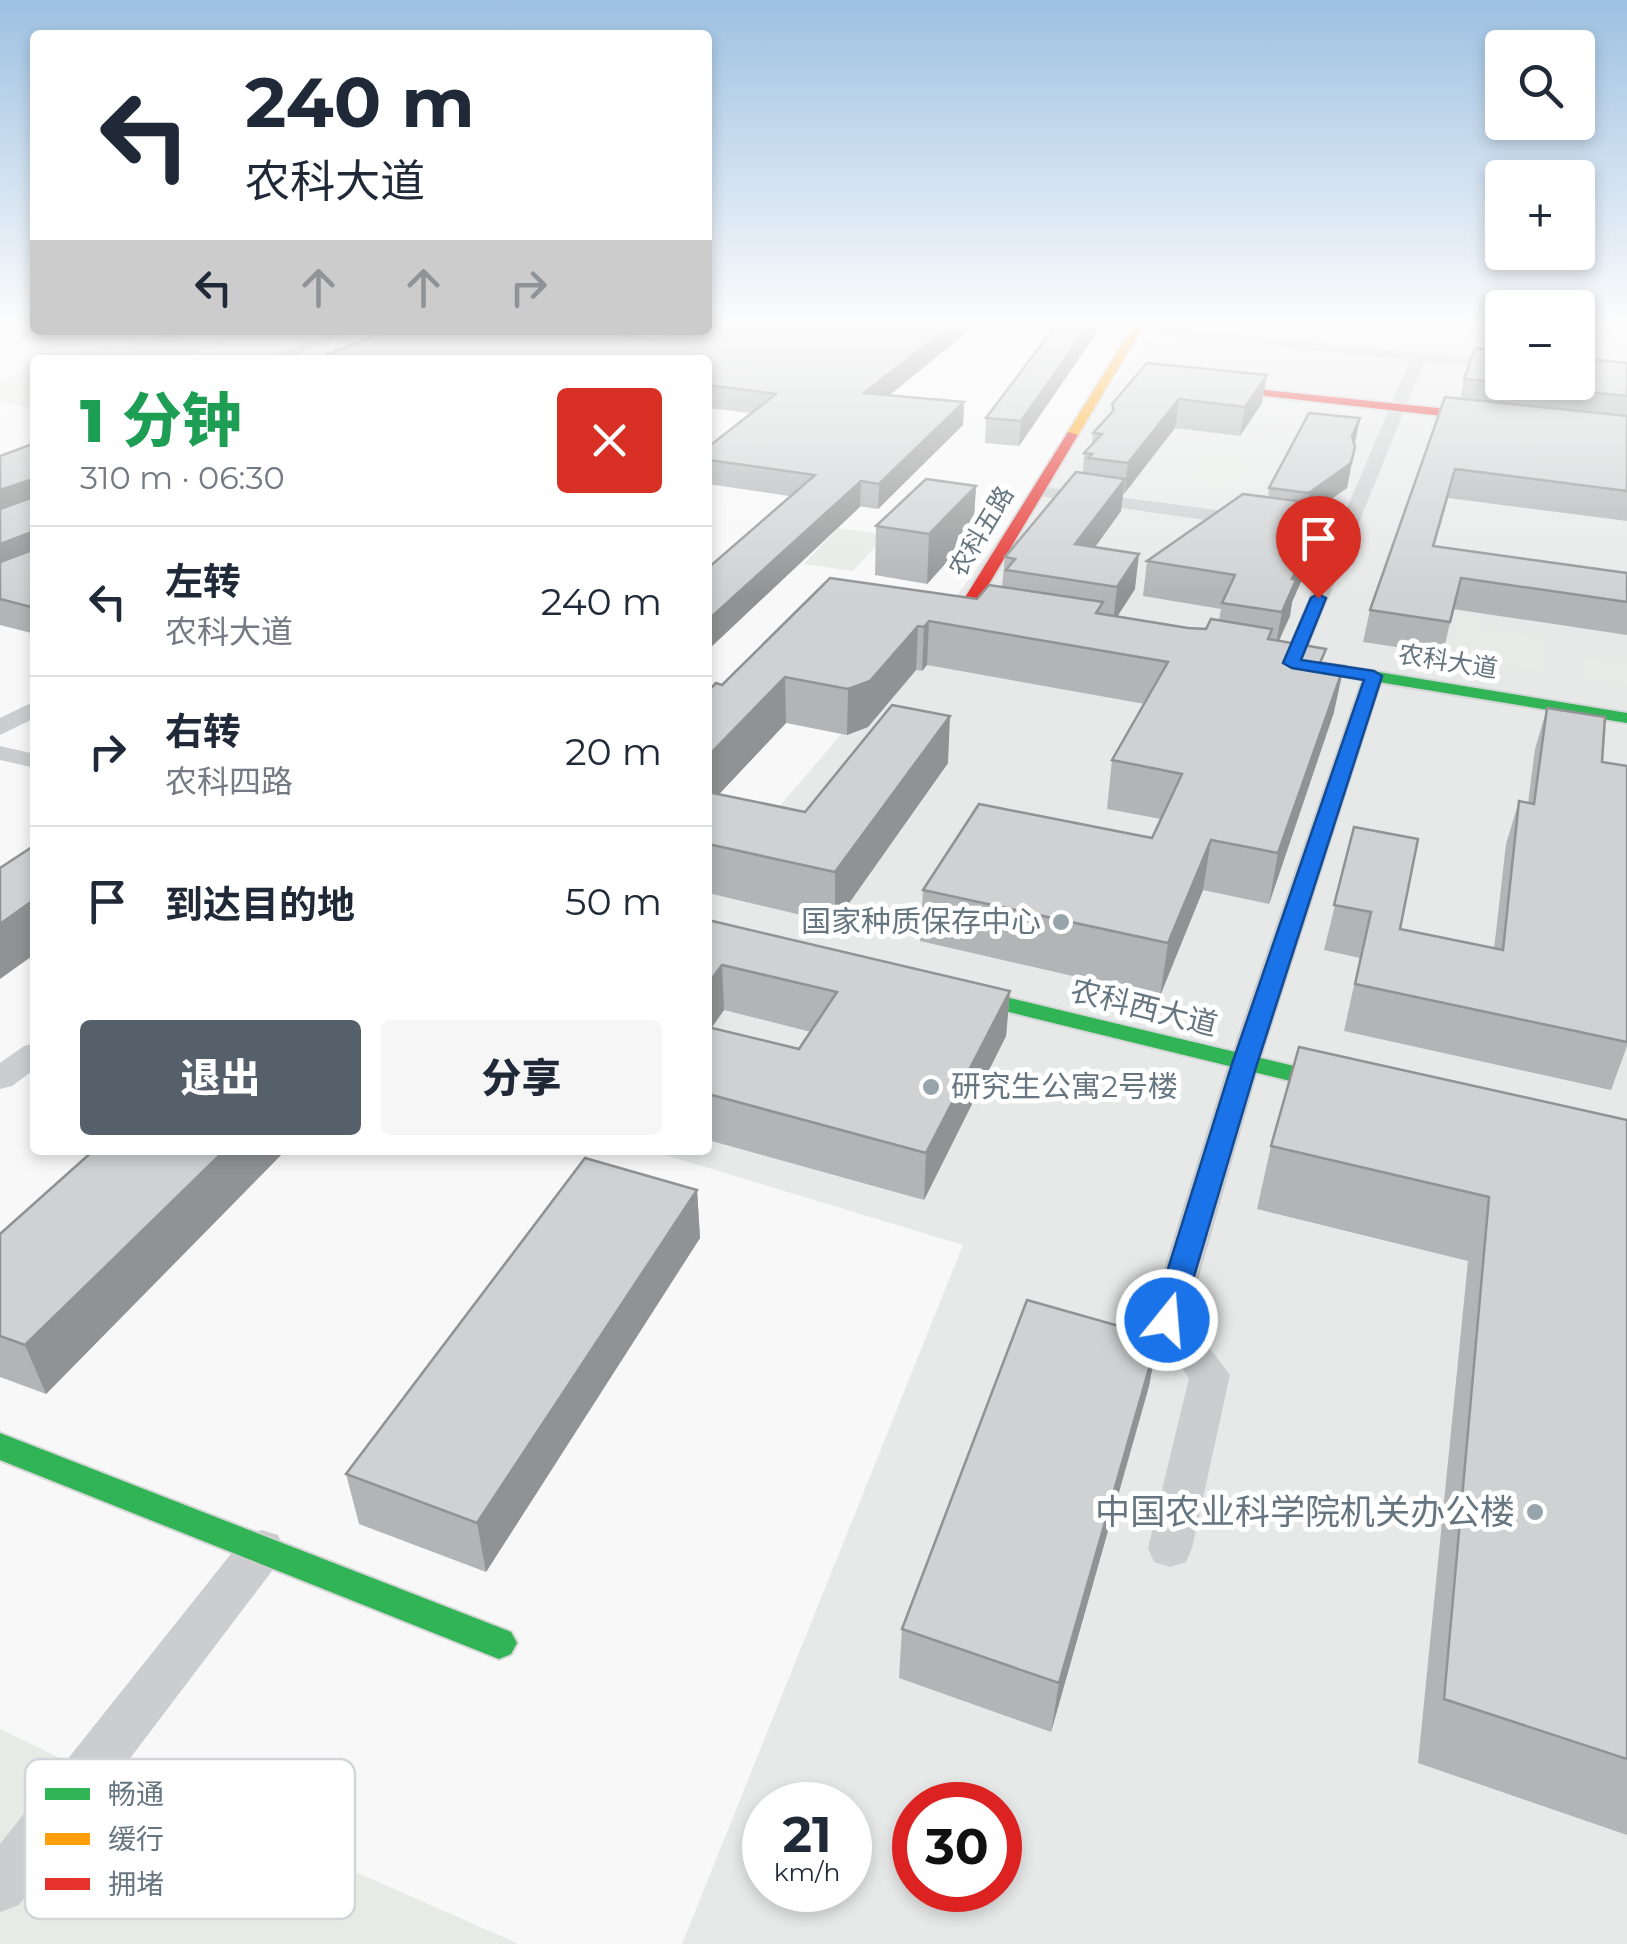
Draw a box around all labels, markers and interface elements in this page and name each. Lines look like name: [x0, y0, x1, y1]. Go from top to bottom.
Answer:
map controls: [1485, 30, 1595, 400]
button: search: [1485, 30, 1595, 140]
text: 240 m: [245, 59, 475, 145]
icon: left: [80, 70, 210, 200]
text: 农科大道: [245, 153, 425, 208]
button: +: [1485, 160, 1595, 270]
icon: left: [186, 260, 241, 315]
icon: ahead: [291, 260, 346, 315]
icon: ahead: [396, 260, 451, 315]
icon: right: [501, 260, 556, 315]
button: −: [1485, 290, 1595, 400]
text: 1 分钟: [80, 384, 242, 457]
button: close: [557, 388, 662, 493]
text: 310 m · 06:30: [80, 458, 285, 497]
street label: 农科五路: [942, 480, 1020, 582]
pin: [1276, 496, 1361, 599]
icon: arrive: [1291, 511, 1346, 566]
text: 左转: [165, 558, 241, 605]
icon: left: [80, 574, 135, 629]
text: 240 m: [541, 578, 662, 625]
text: 农科大道: [165, 612, 293, 651]
street label: 农科大道: [1396, 638, 1500, 684]
text: 右转: [165, 708, 241, 755]
icon: right: [80, 724, 135, 779]
text: 20 m: [565, 728, 662, 775]
text: 农科四路: [165, 762, 293, 801]
icon: arrive: [80, 874, 135, 929]
text: 50 m: [565, 878, 662, 925]
text: 到达目的地: [165, 881, 355, 928]
place label: 国家种质保存中心: [801, 903, 1041, 940]
marker: 国家种质保存中心: [1050, 911, 1072, 933]
street label: 农科西大道: [1067, 971, 1221, 1044]
button: 退出: [80, 1020, 361, 1135]
button: 分享: [381, 1020, 662, 1135]
place label: 研究生公寓2号楼: [951, 1068, 1178, 1105]
marker: 研究生公寓2号楼: [920, 1076, 942, 1098]
position arrow: [1115, 1268, 1219, 1372]
place label: 中国农业科学院机关办公楼: [1095, 1490, 1515, 1533]
marker: 中国农业科学院机关办公楼: [1524, 1501, 1546, 1523]
legend: [25, 1759, 355, 1919]
text: 畅通: [108, 1777, 164, 1811]
speed limit sign: 30: [892, 1782, 1022, 1912]
text: 21: [782, 1804, 832, 1865]
text: 缓行: [108, 1822, 164, 1856]
text: km/h: [774, 1857, 840, 1887]
text: 拥堵: [108, 1867, 164, 1901]

